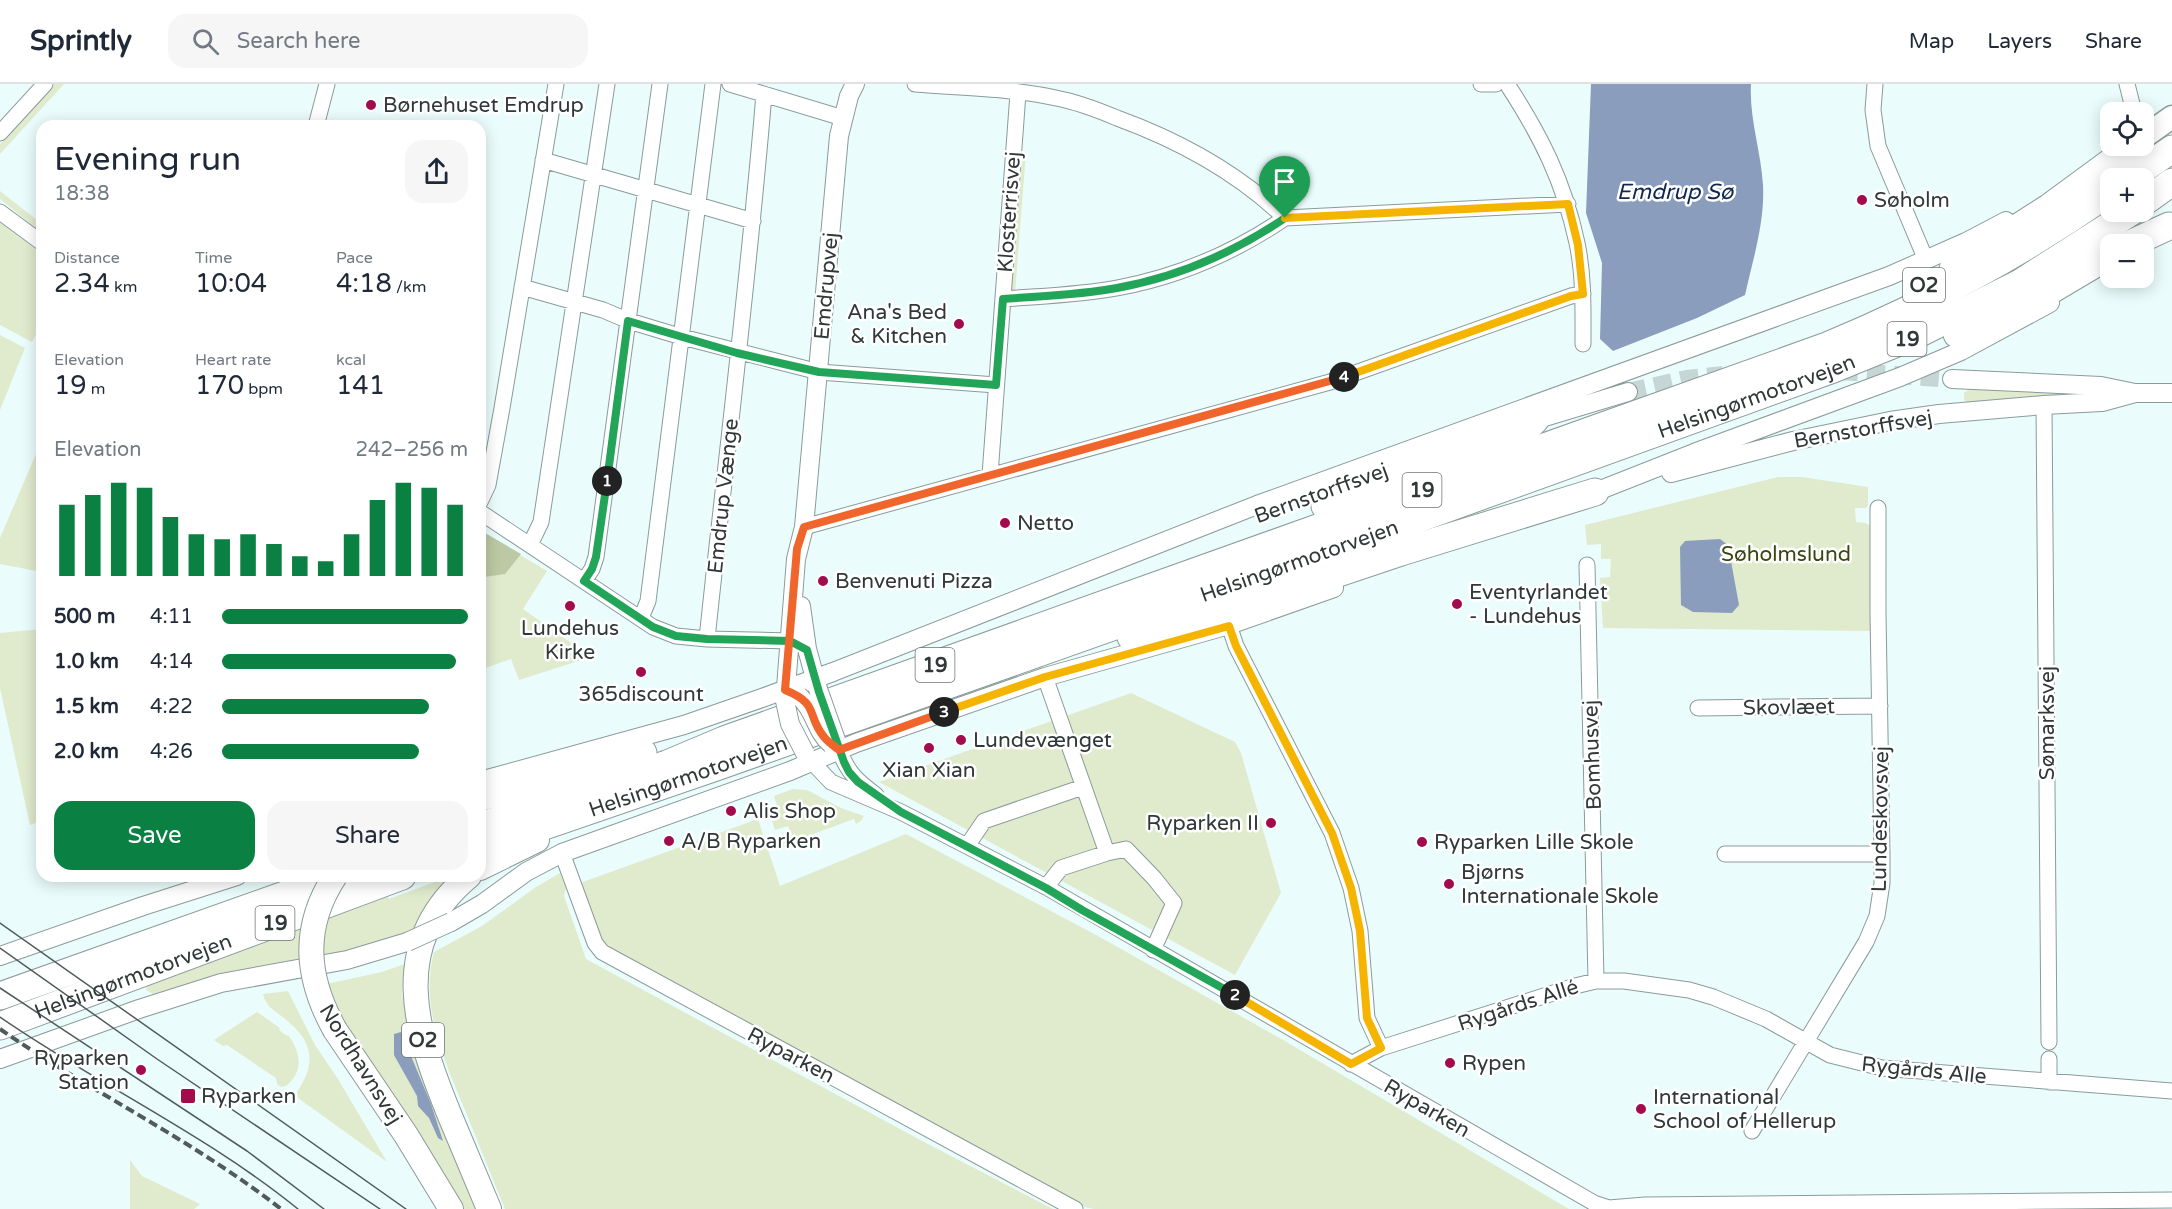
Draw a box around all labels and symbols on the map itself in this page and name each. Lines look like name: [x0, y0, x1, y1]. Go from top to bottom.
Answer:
place label: Børnehuset Emdrup: [383, 93, 584, 118]
marker: Børnehuset Emdrup: [364, 98, 378, 112]
street label: Klosterrisvej: [993, 151, 1026, 273]
pin: [1259, 156, 1310, 218]
water label: Emdrup Sø: [1617, 179, 1735, 205]
place label: Søholm: [1874, 188, 1950, 213]
marker: Søholm: [1855, 193, 1869, 207]
street label: Emdrupvej: [809, 231, 844, 341]
road number: O2: [1903, 268, 1945, 302]
place label: Ana's Bed & Kitchen: [847, 300, 947, 349]
marker: Ana's Bed & Kitchen: [952, 317, 966, 331]
road number: 19: [1888, 322, 1926, 356]
street label: Helsingørmotorvejen: [1654, 349, 1859, 444]
pin: 4: [1329, 362, 1359, 392]
street label: Bernstorffsvej: [1792, 405, 1934, 454]
street label: Emdrup Vænge: [703, 417, 744, 575]
street label: Bernstorffsvej: [1251, 458, 1391, 529]
pin: 1: [592, 466, 622, 496]
road number: 19: [1402, 473, 1442, 507]
place label: Netto: [1017, 511, 1074, 536]
street label: Helsingørmotorvejen: [1197, 515, 1402, 608]
marker: Netto: [998, 516, 1012, 530]
park label: Søholmslund: [1721, 542, 1851, 567]
place label: Benvenuti Pizza: [835, 569, 993, 594]
marker: Benvenuti Pizza: [816, 574, 830, 588]
place label: Eventyrlandet - Lundehus: [1469, 580, 1608, 629]
marker: Eventyrlandet - Lundehus: [1450, 597, 1464, 611]
marker: Lundehus Kirke: [563, 599, 577, 613]
place label: Lundehus Kirke: [521, 616, 619, 665]
road number: 19: [916, 648, 954, 682]
marker: 365discount: [634, 665, 648, 679]
street label: Sømarksvej: [2035, 666, 2060, 780]
place label: 365discount: [578, 682, 704, 707]
street label: Skovlæet: [1743, 694, 1835, 721]
pin: 3: [929, 697, 959, 727]
street label: Bomhusvej: [1578, 699, 1607, 810]
place label: Lundevænget: [973, 728, 1112, 753]
street label: Helsingørmotorvejen: [586, 731, 791, 823]
marker: Lundevænget: [954, 733, 968, 747]
marker: Xian Xian: [922, 741, 936, 755]
street label: Lundeskovsvej: [1867, 746, 1894, 892]
place label: Xian Xian: [882, 758, 976, 783]
place label: Alis Shop: [743, 799, 836, 824]
marker: Alis Shop: [724, 804, 738, 818]
place label: Ryparken II: [1146, 811, 1259, 836]
marker: Ryparken II: [1264, 816, 1278, 830]
place label: A/B Ryparken: [681, 829, 821, 854]
place label: Ryparken Lille Skole: [1434, 830, 1634, 855]
marker: A/B Ryparken: [662, 834, 676, 848]
marker: Ryparken Lille Skole: [1415, 835, 1429, 849]
place label: Bjørns Internationale Skole: [1461, 860, 1659, 909]
marker: Bjørns Internationale Skole: [1442, 877, 1456, 891]
road number: 19: [256, 906, 294, 940]
street label: Helsingørmotorvejen: [31, 929, 235, 1025]
street label: Rygårds Allé: [1455, 974, 1582, 1037]
pin: 2: [1220, 980, 1250, 1010]
street label: Nordhavnsvej: [314, 1000, 407, 1129]
street label: Ryparken: [743, 1022, 839, 1089]
road number: O2: [402, 1023, 444, 1057]
place label: Ryparken Station: [34, 1046, 129, 1095]
place label: Rypen: [1462, 1051, 1526, 1076]
street label: Rygårds Alle: [1860, 1052, 1988, 1090]
marker: Rypen: [1443, 1056, 1457, 1070]
marker: Ryparken Station: [134, 1063, 148, 1077]
street label: Ryparken: [1379, 1074, 1474, 1143]
place label: Ryparken: [201, 1084, 296, 1109]
place label: International School of Hellerup: [1653, 1085, 1836, 1134]
marker: Ryparken: [179, 1087, 197, 1105]
marker: International School of Hellerup: [1634, 1102, 1648, 1116]

